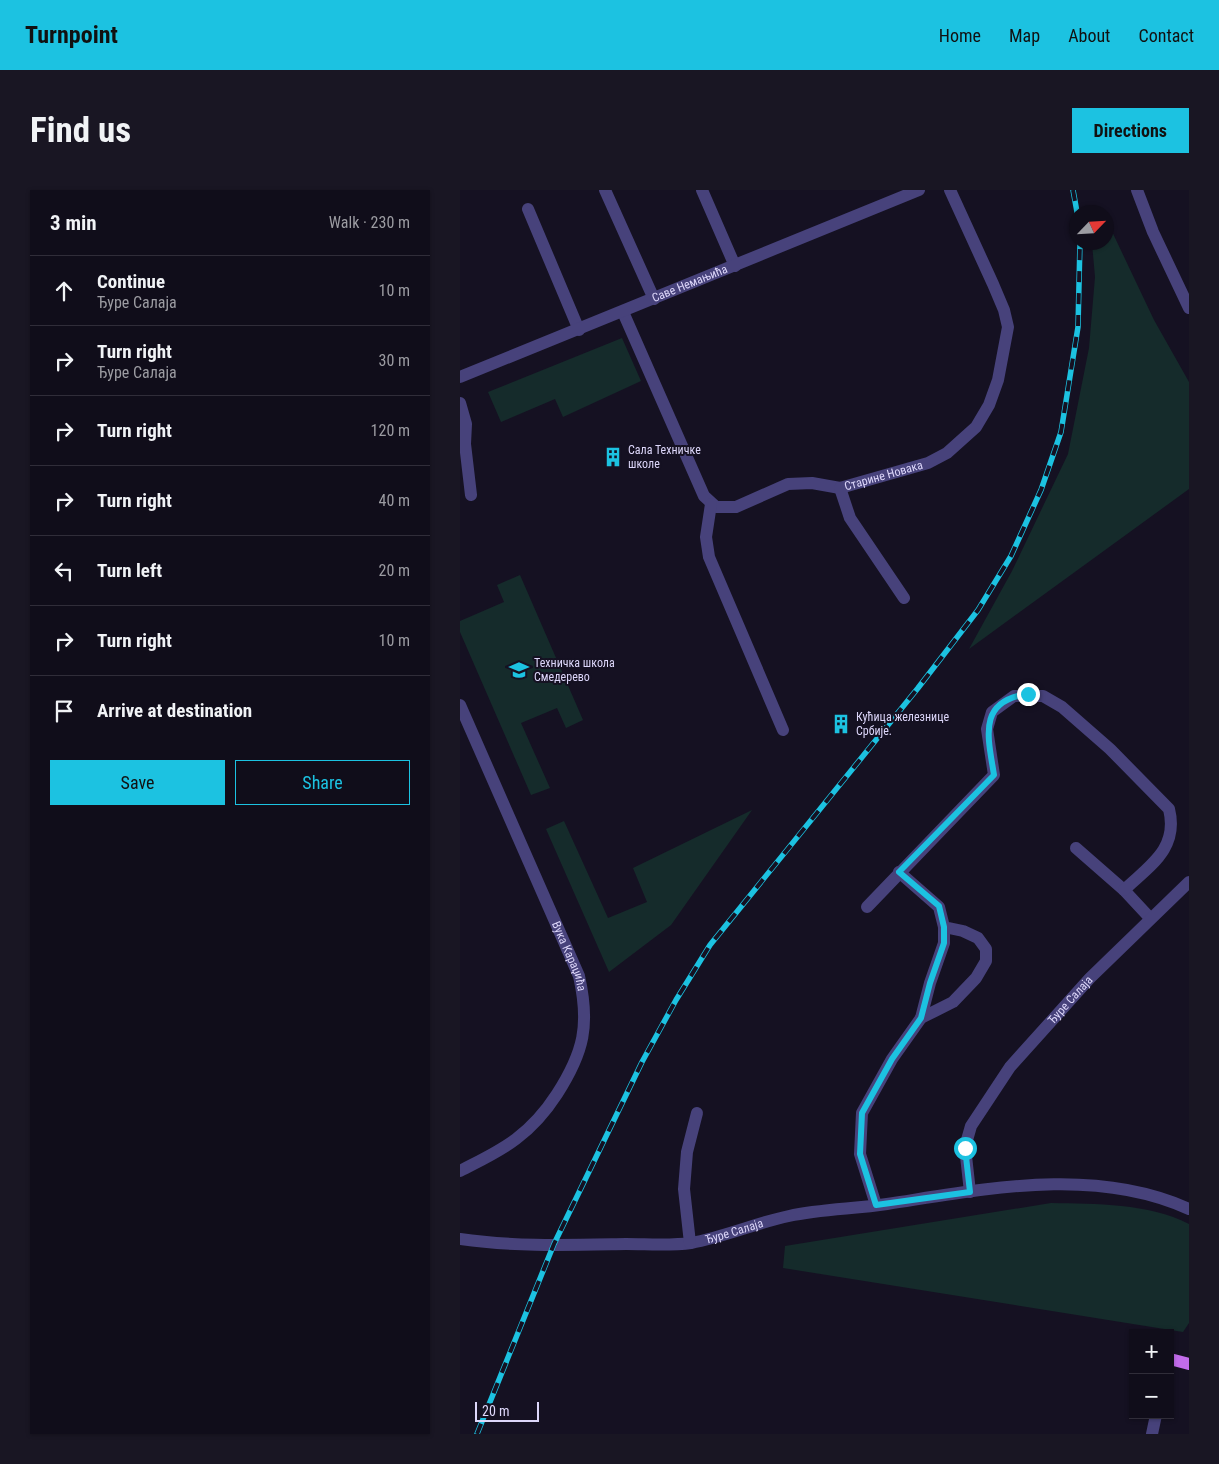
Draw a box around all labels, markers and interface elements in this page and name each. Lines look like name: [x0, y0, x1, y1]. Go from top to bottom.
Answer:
text: Turnpoint: [25, 21, 118, 49]
text: Home: [939, 25, 981, 46]
text: Map: [1009, 25, 1040, 46]
text: About: [1068, 25, 1110, 46]
text: Contact: [1138, 25, 1194, 46]
button: Directions: [1072, 108, 1189, 153]
text: Find us: [30, 110, 131, 151]
north arrow: [1069, 205, 1114, 250]
text: 3 min: [50, 211, 97, 235]
text: Walk · 230 m: [329, 213, 410, 232]
street label: Саве Немањића: [650, 262, 730, 305]
text: Continue: [97, 270, 165, 293]
icon: ahead: [50, 277, 78, 305]
text: 10 m: [378, 281, 410, 300]
text: Ђуре Салаја: [97, 293, 177, 312]
text: Turn right: [97, 340, 172, 363]
icon: right: [50, 347, 78, 375]
text: 30 m: [378, 351, 410, 370]
text: Ђуре Салаја: [97, 363, 177, 382]
icon: right: [50, 417, 78, 445]
text: Turn right: [97, 419, 172, 442]
text: 120 m: [371, 421, 410, 440]
place label: Сала Техничке школе: [628, 443, 701, 471]
building icon: Сала Техничке школе: [602, 446, 624, 468]
street label: Старине Новака: [843, 458, 925, 493]
icon: right: [50, 487, 78, 515]
text: Turn right: [97, 489, 172, 512]
text: 40 m: [378, 491, 410, 510]
icon: left: [50, 557, 78, 585]
text: Turn left: [97, 559, 162, 582]
text: 20 m: [378, 561, 410, 580]
icon: right: [50, 627, 78, 655]
text: Turn right: [97, 629, 172, 652]
text: 10 m: [378, 631, 410, 650]
place label: Техничка школа Смедерево: [534, 656, 615, 684]
school or university icon: Техничка школа Смедерево: [508, 659, 530, 681]
route end: [1017, 683, 1040, 706]
icon: arrive: [50, 697, 78, 725]
text: Arrive at destination: [97, 699, 252, 722]
place label: Кућица железнице Србије.: [856, 710, 949, 738]
building icon: Кућица железнице Србије.: [830, 713, 852, 735]
button: Save: [50, 760, 225, 805]
button: Share: [235, 760, 410, 805]
street label: Вука Караџића: [549, 919, 589, 992]
street label: Ђуре Салаја: [1045, 973, 1096, 1027]
route start: [954, 1137, 977, 1160]
street label: Ђуре Салаја: [704, 1216, 765, 1247]
map controls: [1129, 1329, 1174, 1419]
button: +: [1129, 1329, 1174, 1374]
button: −: [1129, 1374, 1174, 1419]
scale bar: [475, 1399, 539, 1422]
text: 20 m: [482, 1403, 510, 1419]

